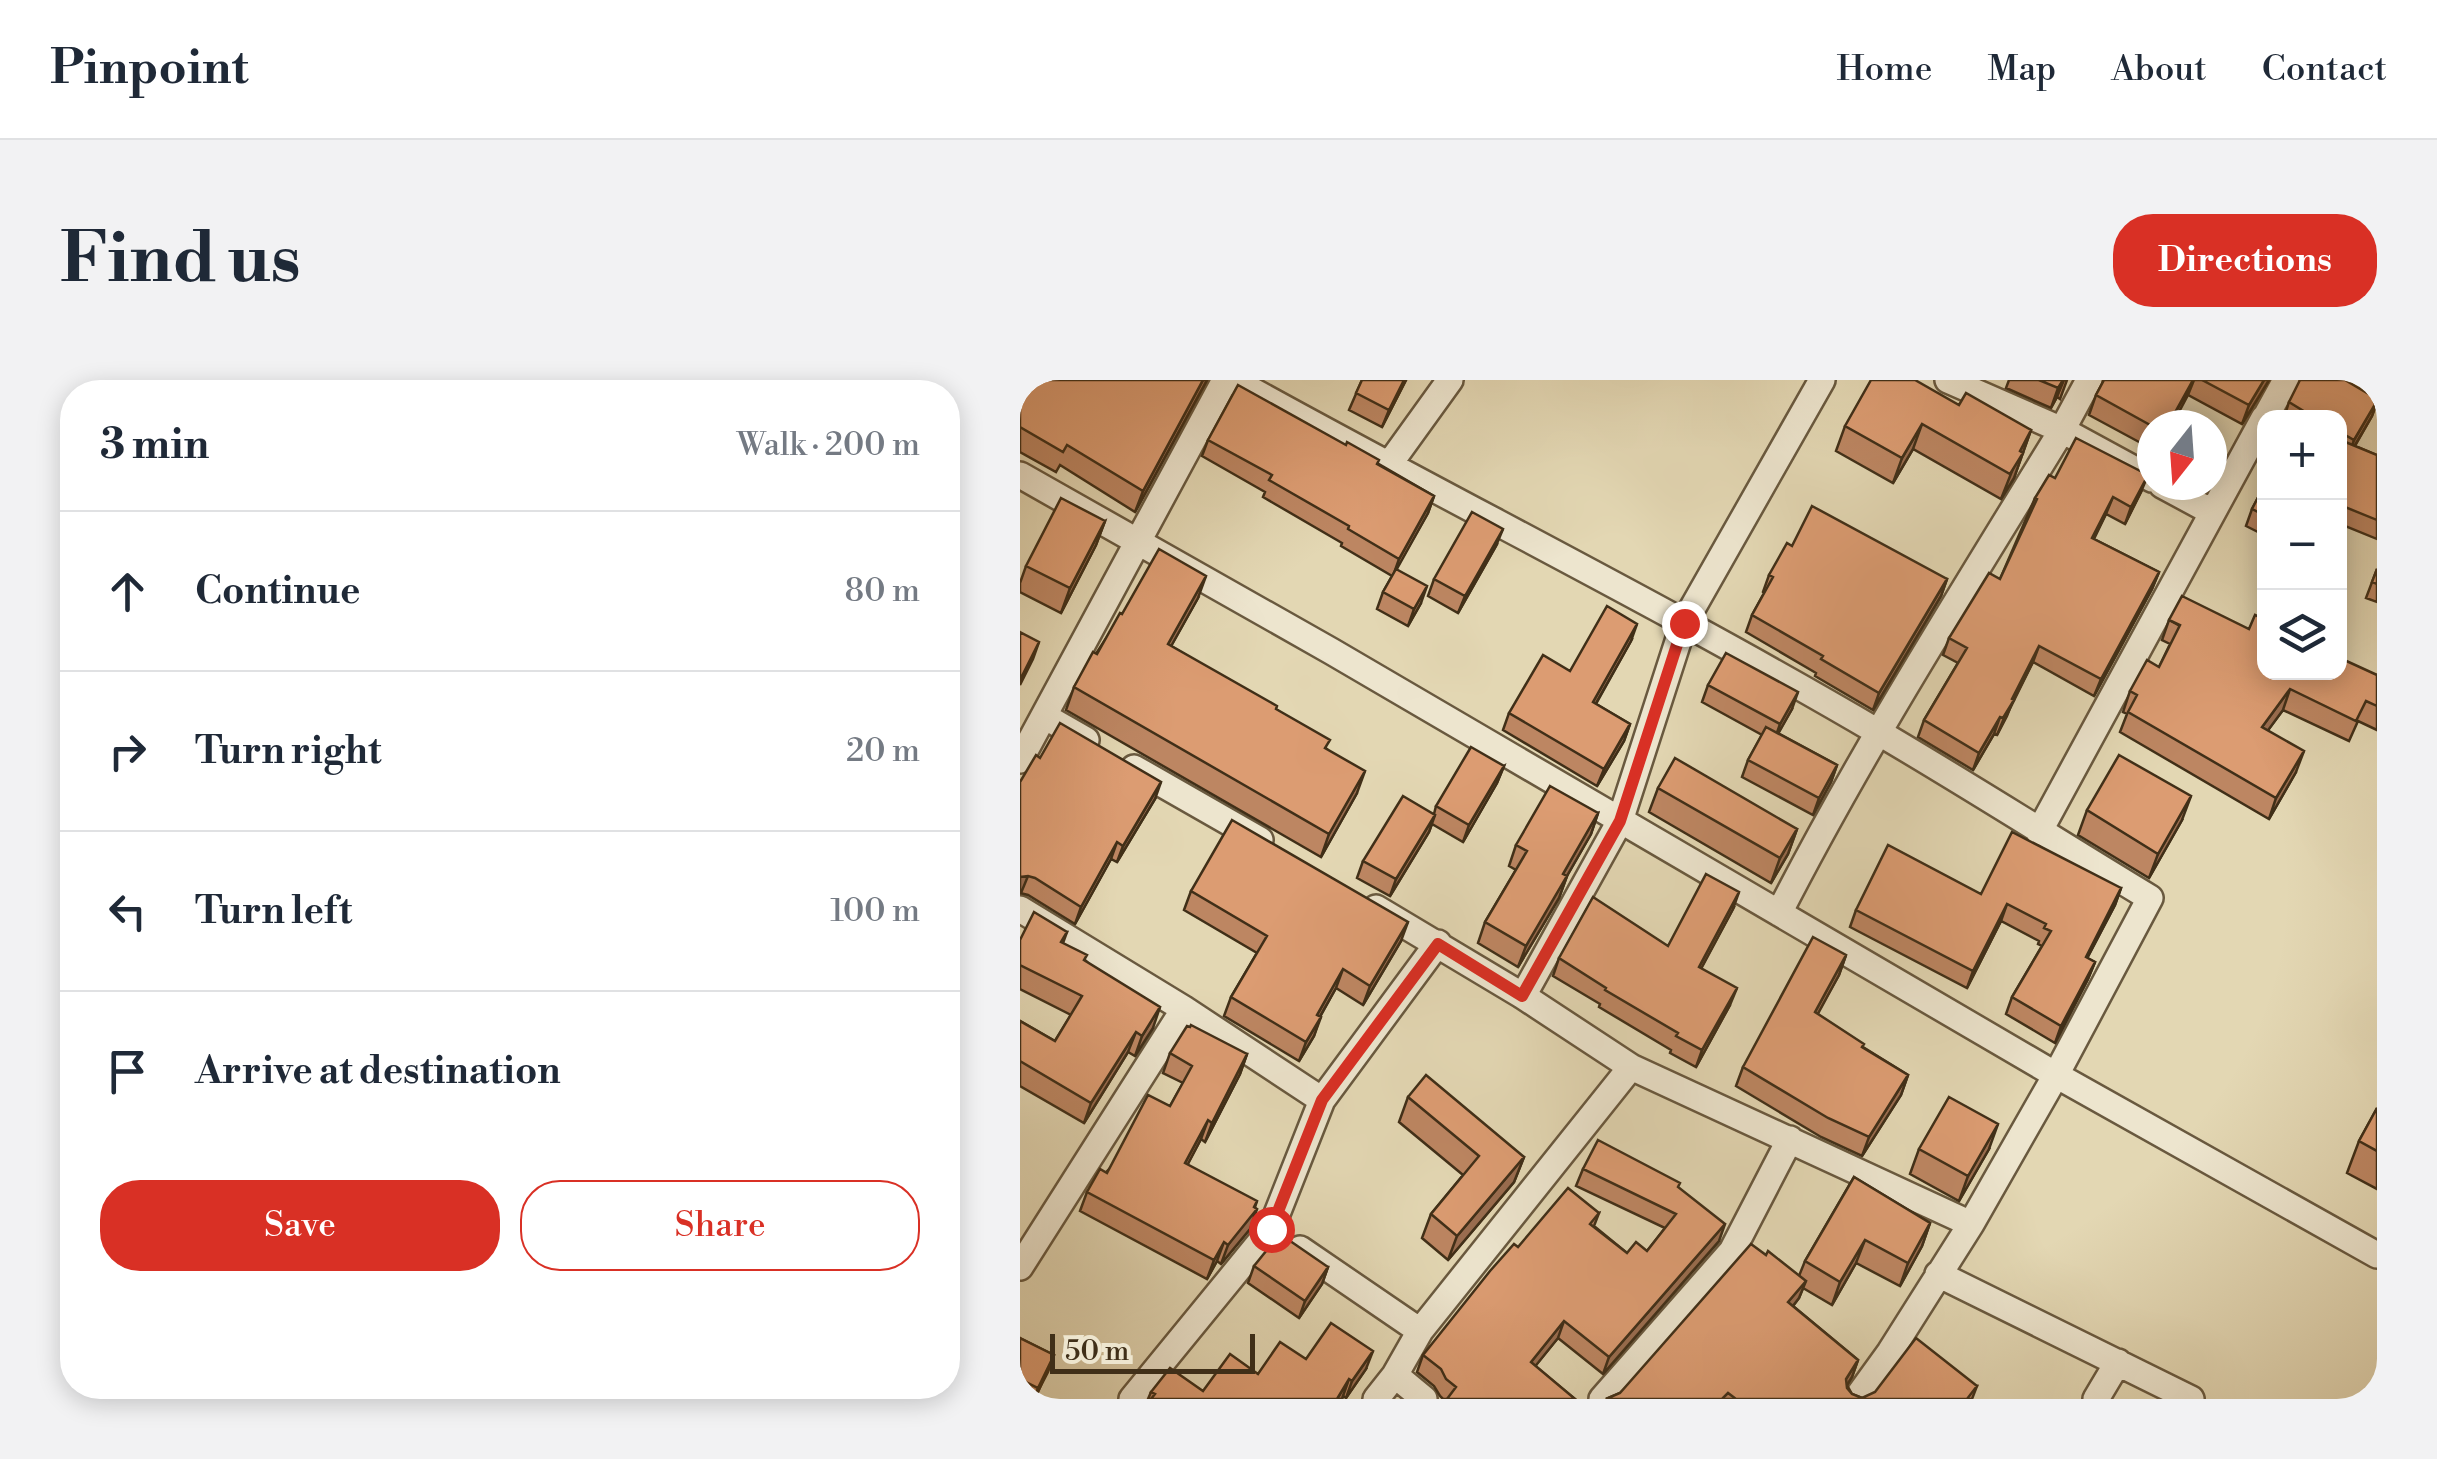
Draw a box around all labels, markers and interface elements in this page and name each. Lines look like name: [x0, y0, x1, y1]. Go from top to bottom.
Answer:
text: Pinpoint: [50, 39, 249, 99]
text: Home: [1836, 48, 1932, 91]
text: Map: [1987, 48, 2056, 91]
text: About: [2111, 48, 2207, 91]
text: Contact: [2262, 48, 2387, 91]
button: Directions: [2113, 214, 2377, 307]
text: Find us: [60, 216, 301, 304]
north arrow: [2137, 410, 2227, 500]
map controls: [2257, 410, 2347, 680]
button: +: [2257, 410, 2347, 500]
text: 3 min: [100, 419, 209, 472]
text: Walk · 200 m: [737, 425, 920, 465]
button: −: [2257, 500, 2347, 590]
icon: ahead: [100, 564, 155, 619]
text: Continue: [195, 568, 360, 615]
text: 80 m: [845, 571, 920, 611]
button: layers: [2257, 590, 2347, 680]
route end: [1662, 601, 1708, 647]
icon: right: [100, 724, 155, 779]
text: Turn right: [195, 728, 381, 775]
text: 20 m: [846, 731, 920, 771]
icon: left: [100, 884, 155, 939]
text: Turn left: [195, 888, 352, 935]
text: 100 m: [830, 891, 920, 931]
icon: arrive: [100, 1044, 155, 1099]
text: Arrive at destination: [195, 1048, 561, 1095]
button: Save: [100, 1180, 500, 1271]
button: Share: [520, 1180, 920, 1271]
route start: [1249, 1207, 1295, 1253]
scale bar: [1050, 1329, 1255, 1374]
text: 50 m: [1065, 1334, 1129, 1369]

